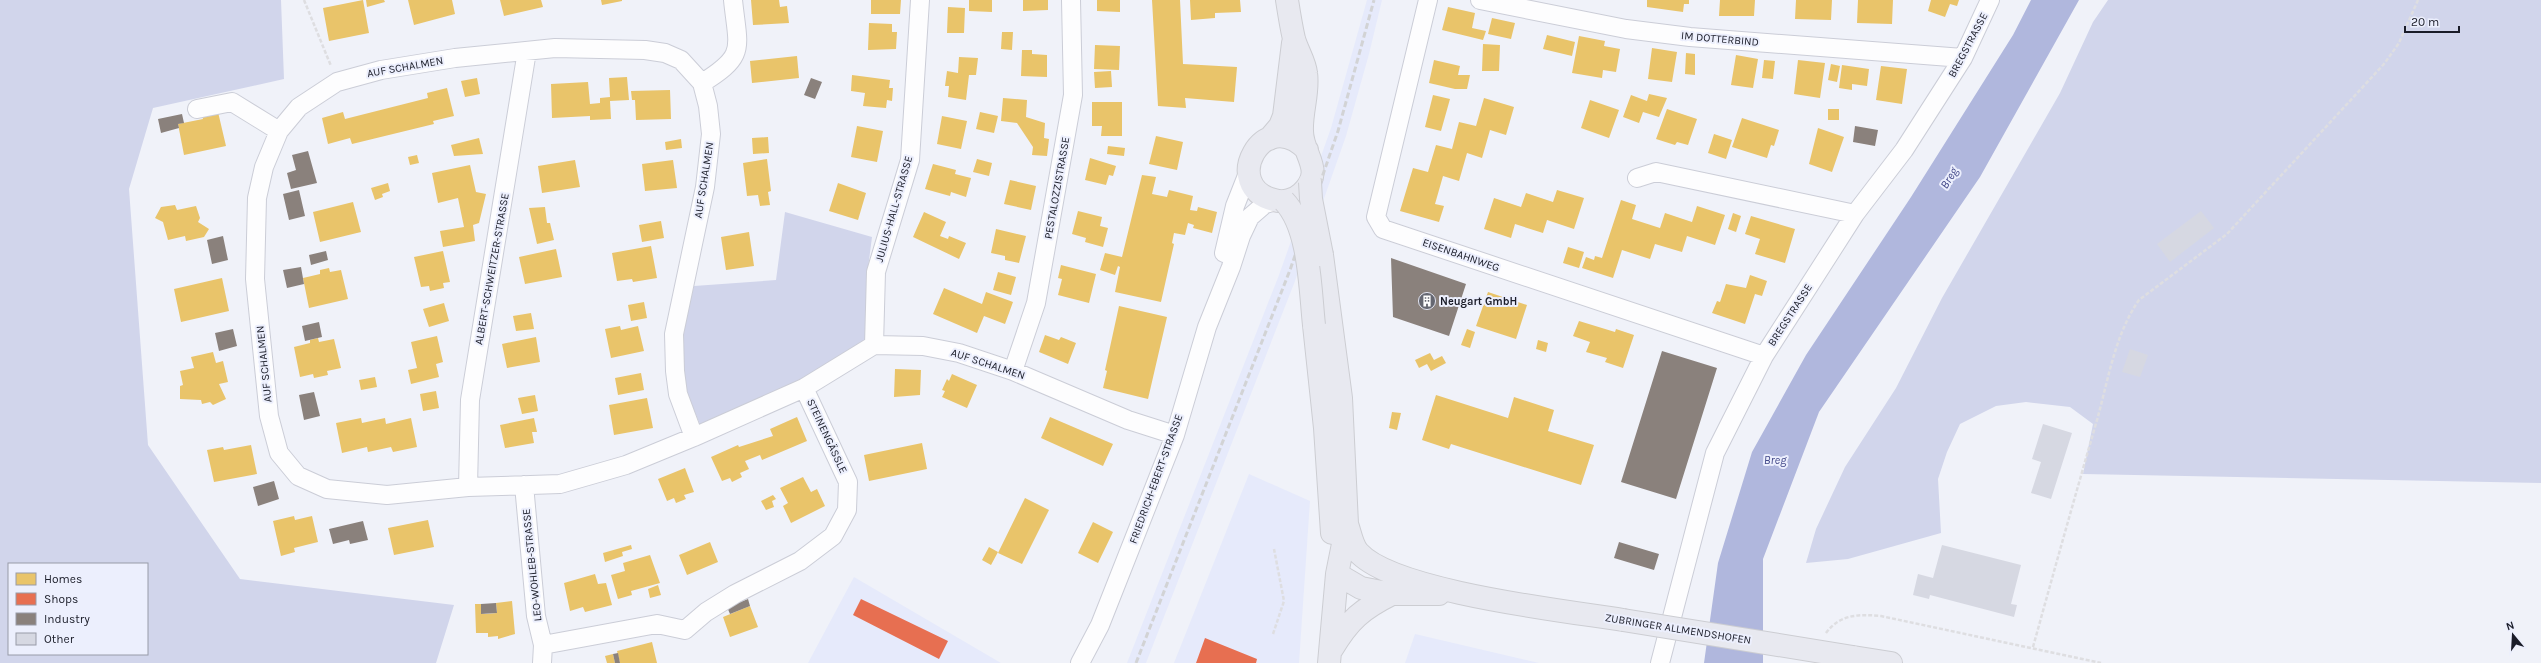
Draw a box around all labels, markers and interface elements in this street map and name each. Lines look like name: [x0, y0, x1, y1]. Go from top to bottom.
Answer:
scale bar: [2405, 8, 2459, 34]
street label: BREGSTRASSE: [1945, 10, 1991, 80]
text: 20 m: [2411, 15, 2439, 29]
street label: IM DOTTERBIND: [1681, 29, 1759, 49]
street label: AUF SCHALMEN: [366, 54, 444, 80]
street label: PESTALOZZISTRASSE: [1042, 136, 1072, 240]
street label: AUF SCHALMEN: [692, 141, 716, 219]
street label: JULIUS-HALL-STRASSE: [873, 154, 915, 264]
water label: Breg: [1937, 164, 1961, 191]
street label: ALBERT-SCHWEITZER-STRASSE: [472, 192, 512, 346]
street label: EISENBAHNWEG: [1421, 236, 1501, 274]
street label: BREGSTRASSE: [1765, 281, 1815, 349]
building icon: Neugart GmbH: [1417, 291, 1437, 311]
place label: Neugart GmbH: [1440, 295, 1517, 308]
street label: AUF SCHALMEN: [254, 325, 274, 403]
street label: AUF SCHALMEN: [949, 346, 1027, 382]
street label: STEINENGÄSSLE: [804, 396, 851, 475]
street label: FRIEDRICH-EBERT-STRASSE: [1127, 413, 1185, 545]
water label: Breg: [1764, 453, 1787, 467]
street label: LEO-WOHLEB-STRASSE: [520, 508, 544, 622]
legend: [8, 563, 148, 655]
text: Homes: [44, 572, 82, 586]
text: Shops: [44, 592, 78, 606]
street label: ZUBRINGER ALLMENDSHOFEN: [1604, 611, 1752, 647]
text: Industry: [44, 612, 90, 626]
north arrow: [2493, 615, 2533, 655]
text: N: [2504, 619, 2516, 633]
text: Other: [44, 632, 75, 646]

